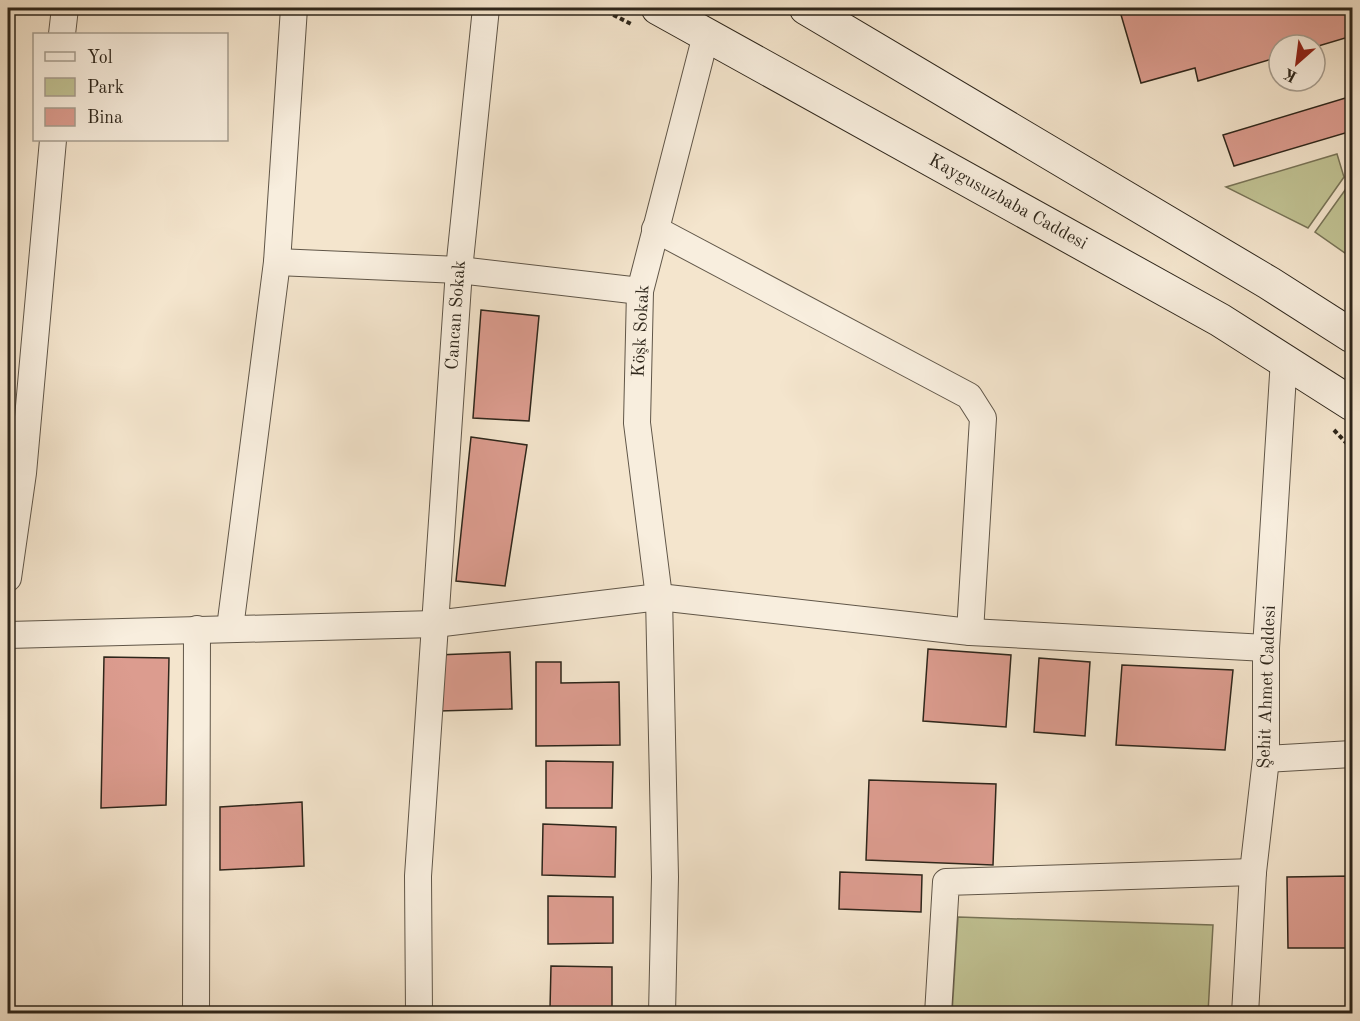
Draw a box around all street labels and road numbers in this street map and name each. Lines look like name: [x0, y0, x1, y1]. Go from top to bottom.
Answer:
street label: Kaygusuzbaba Caddesi: [926, 151, 1090, 253]
street label: Cancan Sokak: [443, 260, 469, 370]
street label: Köşk Sokak: [630, 284, 652, 378]
street label: Şehit Ahmet Caddesi: [1255, 605, 1279, 769]

